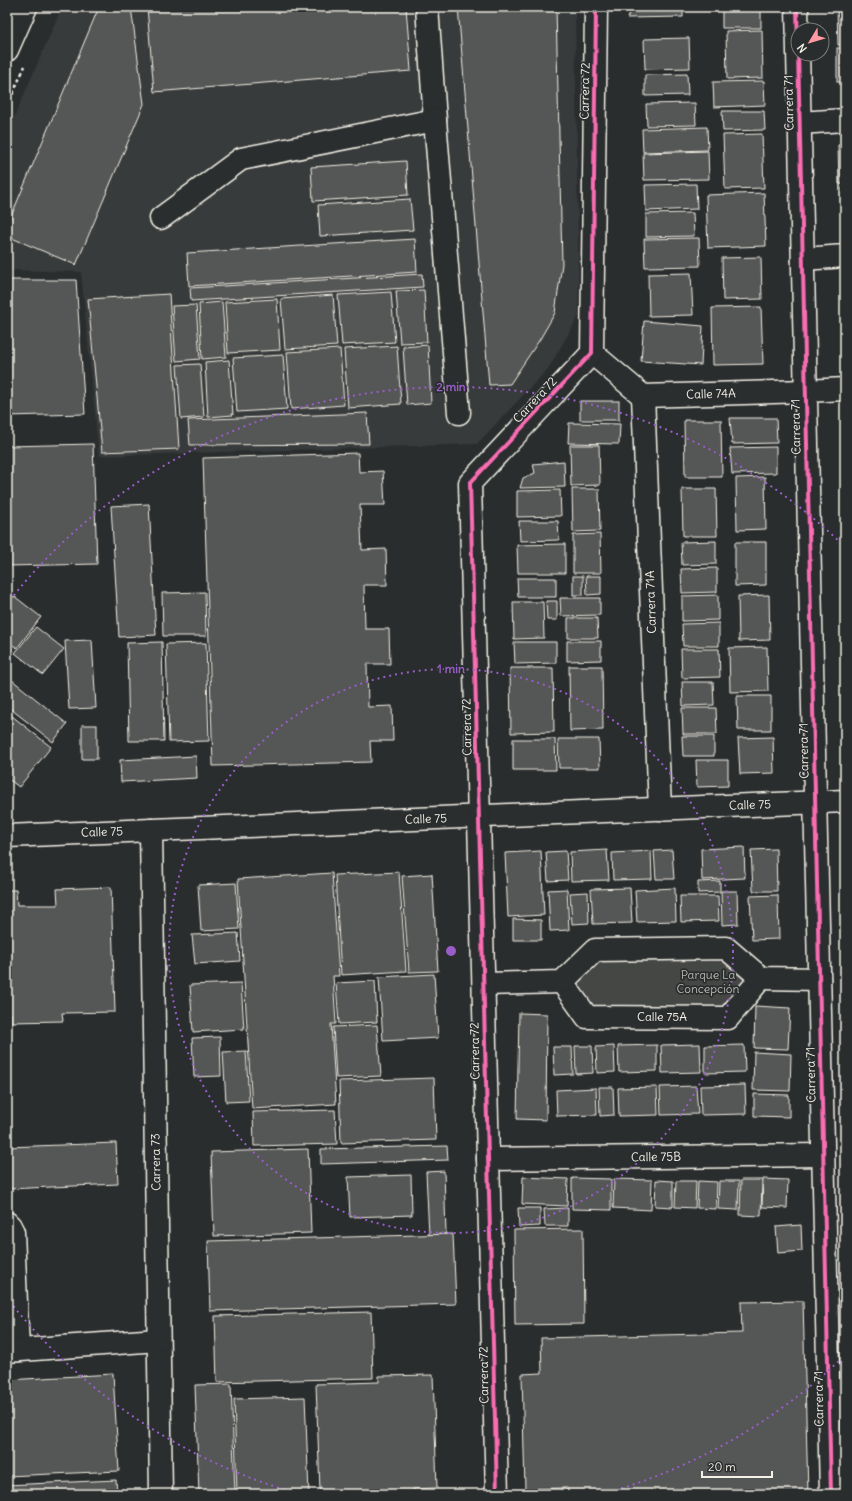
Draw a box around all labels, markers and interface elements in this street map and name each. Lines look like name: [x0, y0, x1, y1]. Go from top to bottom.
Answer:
north arrow: [790, 22, 830, 62]
text: N: [794, 41, 810, 55]
street label: Carrera 72: [576, 62, 593, 120]
street label: Carrera 71: [781, 75, 796, 131]
street label: Carrera 72: [510, 373, 560, 426]
text: 2 min: [436, 379, 466, 394]
street label: Calle 74A: [686, 385, 736, 402]
street label: Carrera 71: [788, 399, 803, 455]
street label: Carrera 71A: [642, 570, 659, 634]
text: 1 min: [437, 661, 465, 676]
street label: Carrera 72: [458, 698, 475, 756]
street label: Carrera 71: [796, 723, 811, 779]
street label: Calle 75: [729, 796, 771, 813]
street label: Calle 75: [405, 810, 447, 827]
street label: Calle 75: [81, 823, 123, 840]
centre of rings: [444, 944, 458, 958]
park label: Parque La Concepción: [676, 967, 740, 996]
street label: Calle 75A: [637, 1009, 687, 1024]
street label: Carrera 72: [466, 1022, 483, 1080]
street label: Carrera 71: [803, 1047, 818, 1103]
street label: Carrera 73: [147, 1133, 164, 1191]
street label: Calle 75B: [631, 1149, 681, 1164]
street label: Carrera 72: [475, 1346, 492, 1404]
street label: Carrera 71: [811, 1371, 826, 1427]
scale bar: [702, 1453, 772, 1479]
text: 20 m: [708, 1459, 736, 1474]

